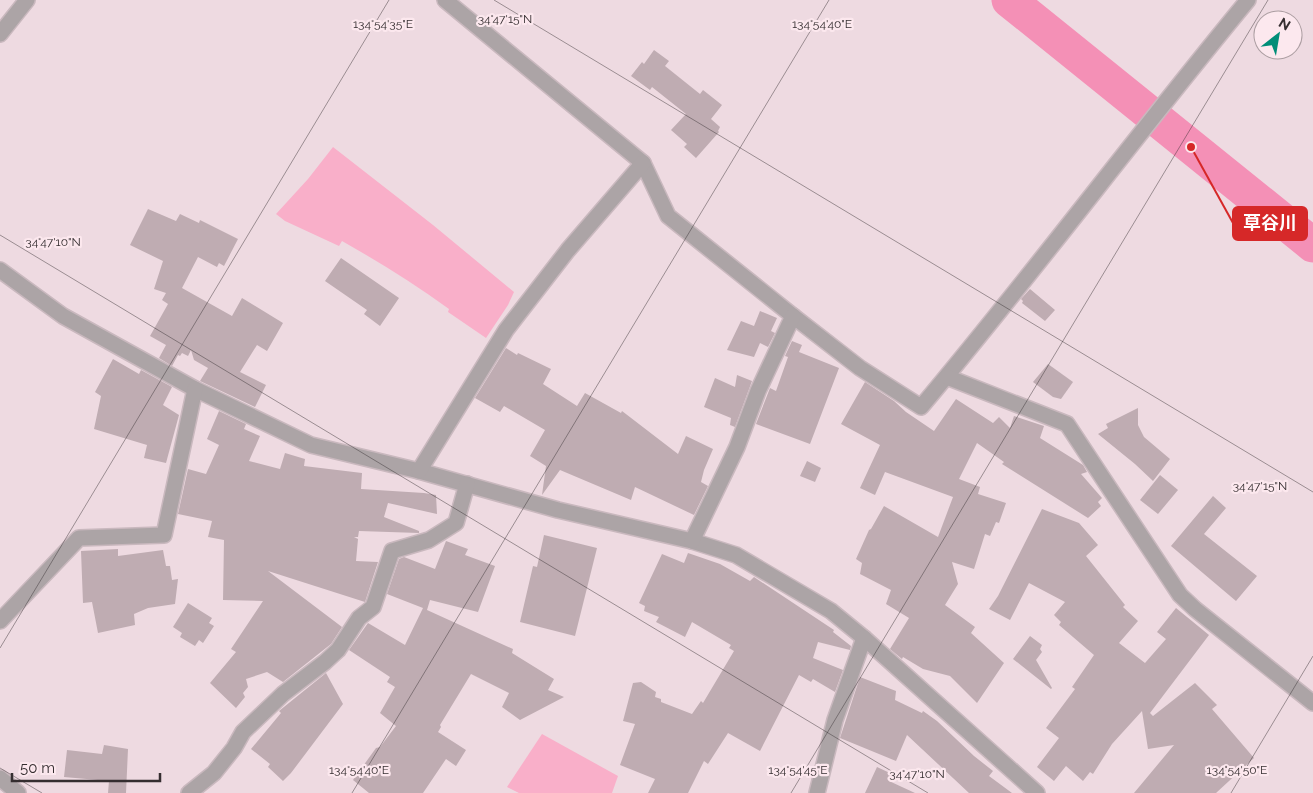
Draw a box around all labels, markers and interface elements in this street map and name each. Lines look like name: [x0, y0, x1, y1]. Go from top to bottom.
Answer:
north arrow: [1253, 10, 1303, 60]
text: 34°47'15"N: [478, 12, 532, 26]
text: N: [1276, 14, 1293, 33]
text: 134°54'35"E: [353, 17, 413, 31]
text: 134°54'40"E: [792, 17, 852, 31]
callout: 草谷川: [1233, 207, 1307, 240]
text: 草谷川: [1243, 212, 1297, 233]
text: 34°47'10"N: [25, 235, 81, 249]
text: 34°47'15"N: [1233, 479, 1287, 493]
scale bar: [12, 750, 160, 782]
text: 50 m: [20, 759, 55, 777]
text: 134°54'40"E: [329, 763, 389, 777]
text: 134°54'45"E: [768, 763, 828, 777]
text: 134°54'50"E: [1207, 763, 1267, 777]
text: 34°47'10"N: [889, 767, 945, 781]

